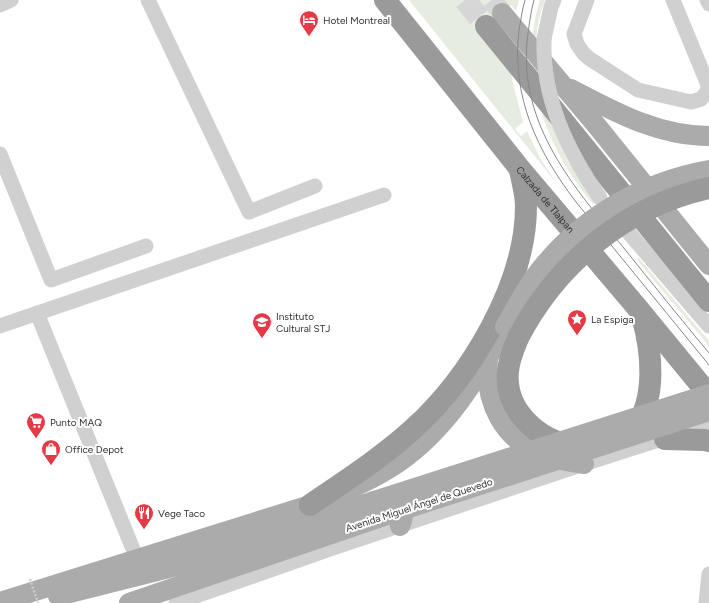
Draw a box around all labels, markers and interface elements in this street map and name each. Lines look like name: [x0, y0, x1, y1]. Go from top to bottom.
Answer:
hotel icon: Hotel Montreal: [298, 9, 320, 37]
place label: Hotel Montreal: [323, 14, 390, 27]
street label: Calzada de Tlalpan: [514, 163, 578, 236]
place icon: La Espiga: [566, 308, 588, 336]
place label: Instituto Cultural STJ: [276, 310, 330, 335]
school or university icon: Instituto Cultural STJ: [251, 311, 273, 339]
place label: La Espiga: [591, 313, 634, 326]
supermarket icon: Punto MAQ: [25, 411, 47, 439]
place label: Punto MAQ: [50, 416, 102, 429]
shop icon: Office Depot: [40, 438, 62, 466]
place label: Office Depot: [65, 443, 124, 456]
street label: Avenida Miguel Ángel de Quevedo: [344, 475, 494, 535]
restaurant icon: Vege Taco: [133, 502, 155, 530]
place label: Vege Taco: [158, 507, 205, 520]

